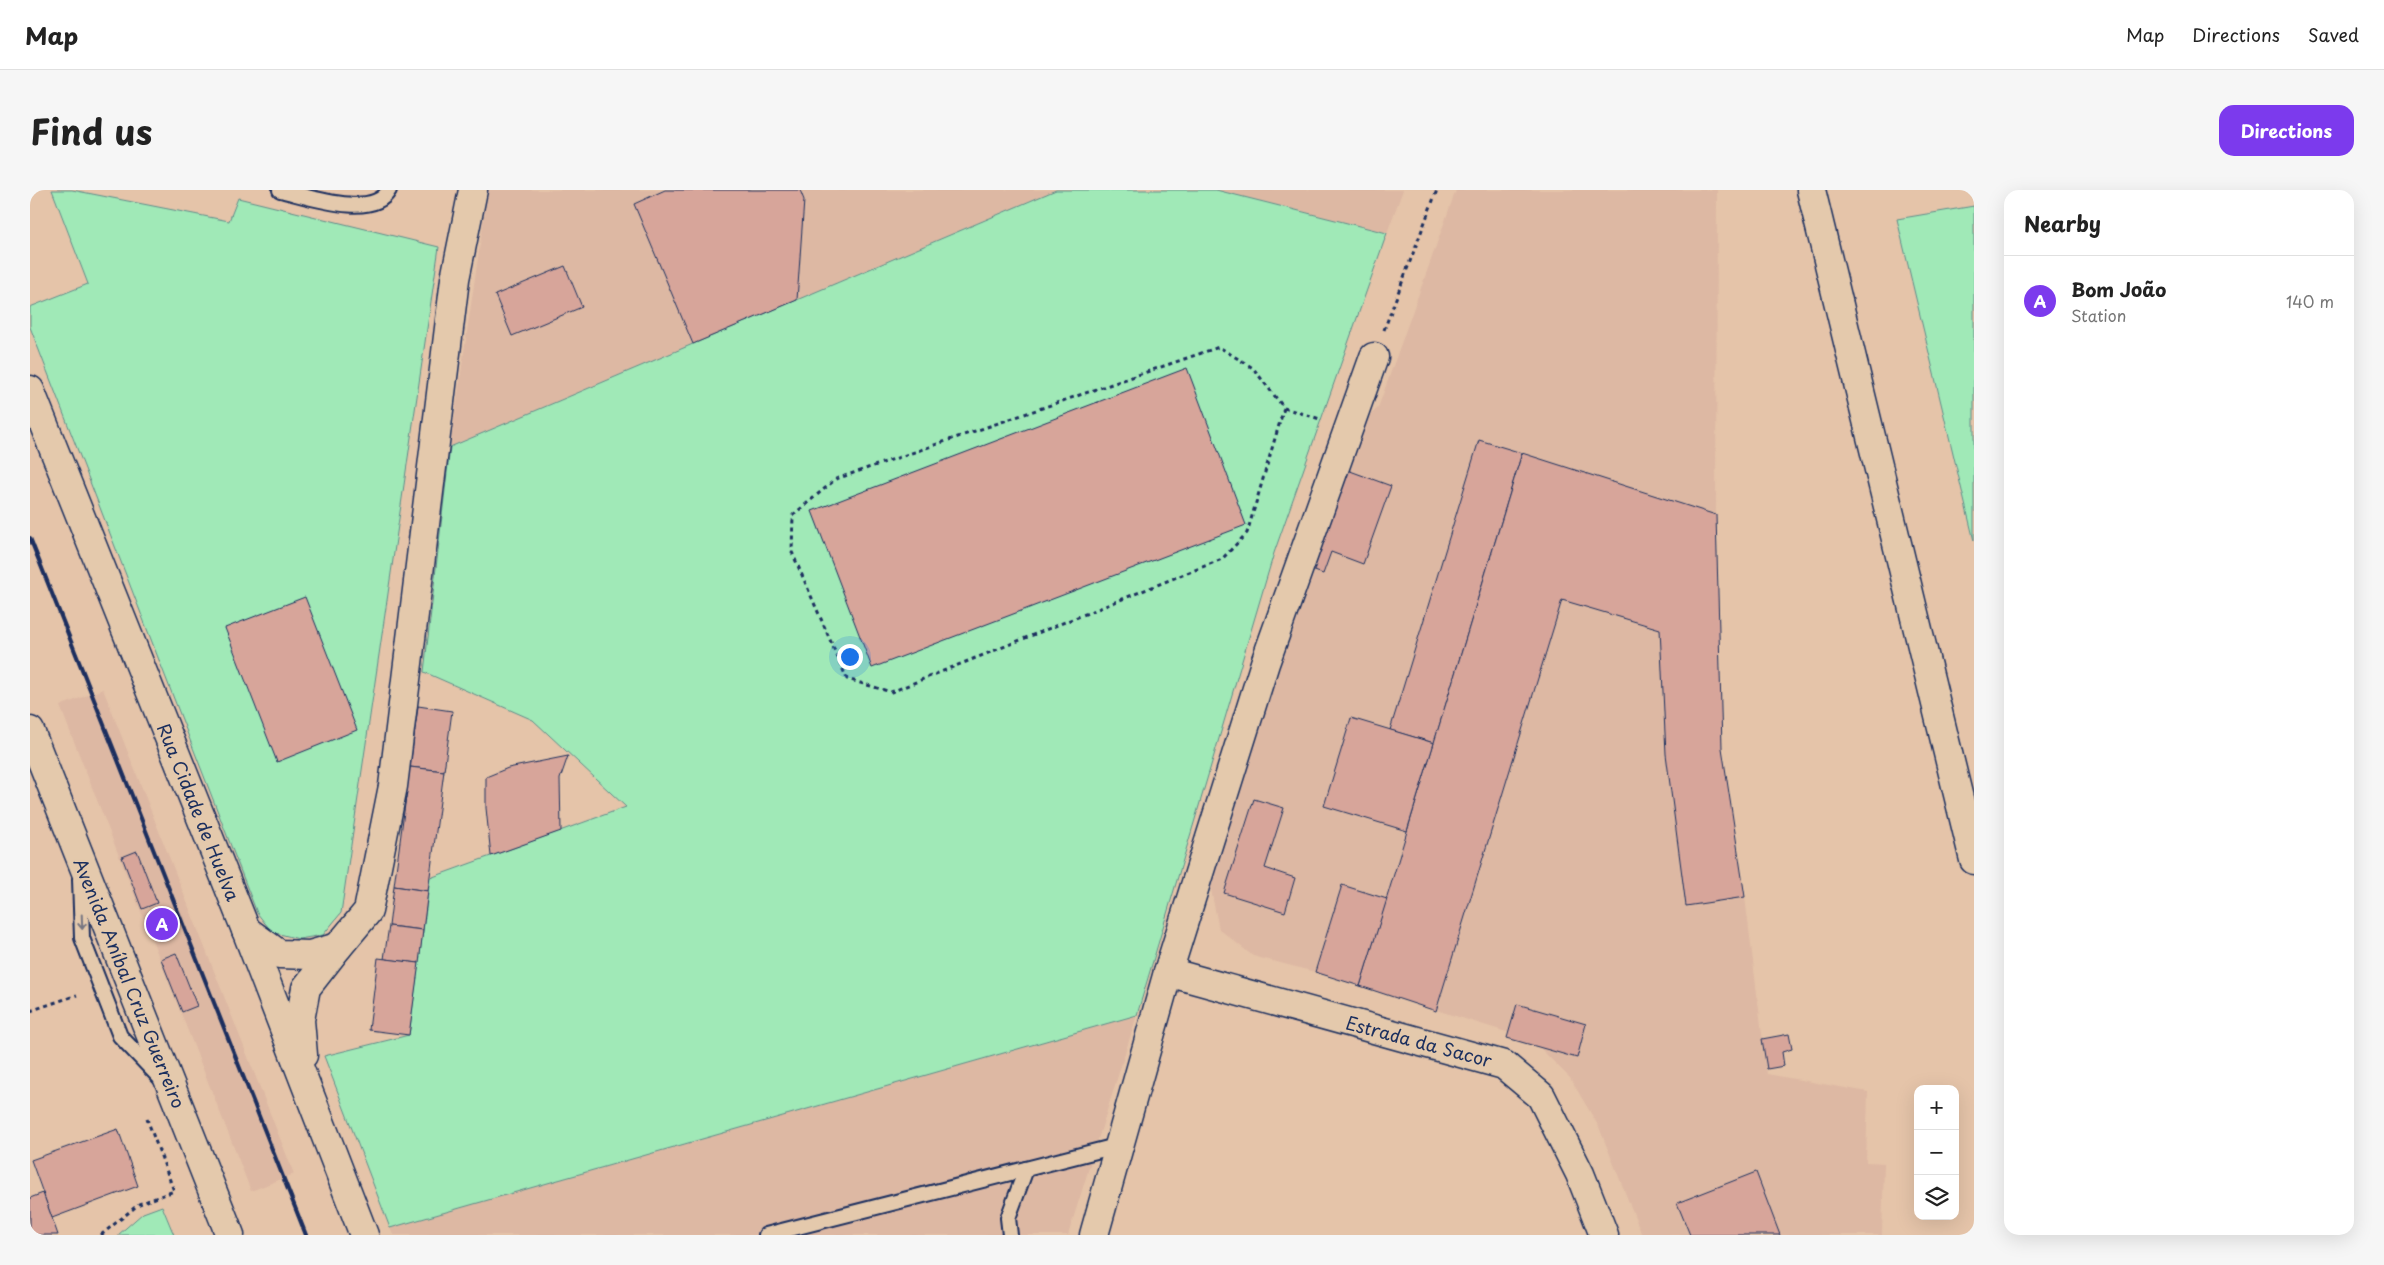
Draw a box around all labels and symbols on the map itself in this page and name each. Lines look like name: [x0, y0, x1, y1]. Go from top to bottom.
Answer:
your location: [837, 644, 863, 670]
street label: Rua Cidade de Huelva: [151, 719, 247, 905]
street label: Avenida Aníbal Cruz Guerreiro: [70, 855, 190, 1111]
pin: A: [146, 905, 178, 943]
one-way arrow: [77, 913, 87, 929]
street label: Estrada da Sacor: [1343, 1009, 1496, 1074]

